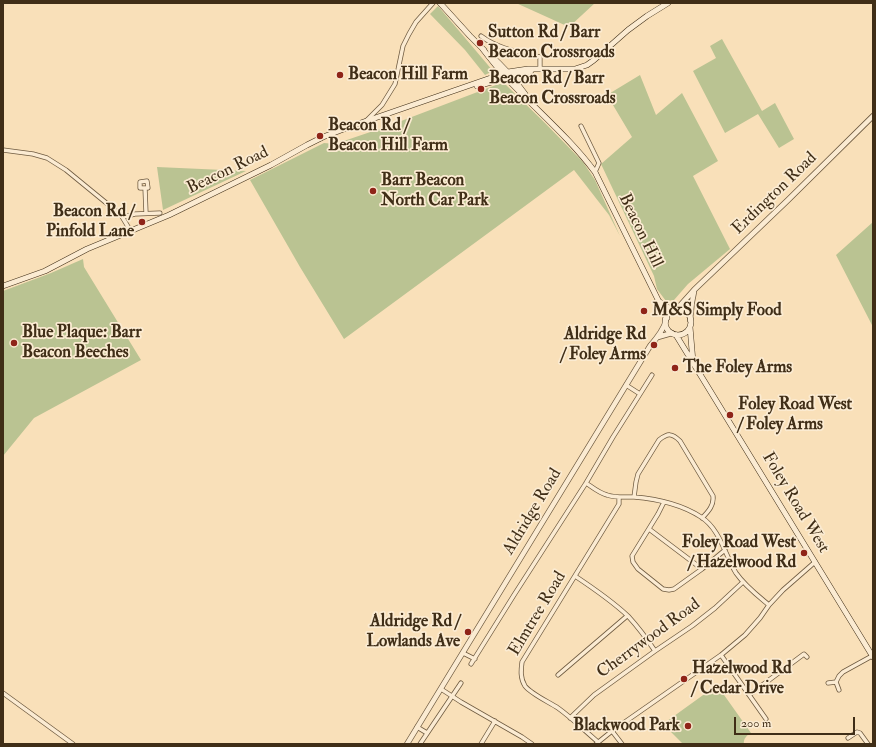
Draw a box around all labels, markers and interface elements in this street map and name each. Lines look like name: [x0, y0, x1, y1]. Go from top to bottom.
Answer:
place label: Sutton Rd / Barr Beacon Crossroads: [488, 23, 615, 63]
marker: Sutton Rd / Barr Beacon Crossroads: [475, 38, 485, 48]
place label: Beacon Hill Farm: [348, 65, 468, 85]
place label: Beacon Rd / Barr Beacon Crossroads: [489, 69, 616, 109]
marker: Beacon Hill Farm: [335, 70, 345, 80]
marker: Beacon Rd / Barr Beacon Crossroads: [476, 84, 486, 94]
place label: Beacon Rd / Beacon Hill Farm: [328, 116, 448, 156]
marker: Beacon Rd / Beacon Hill Farm: [315, 131, 325, 141]
street label: Beacon Road: [184, 143, 272, 199]
street label: Erdington Road: [728, 148, 822, 240]
place label: Barr Beacon North Car Park: [381, 171, 489, 211]
marker: Barr Beacon North Car Park: [368, 186, 378, 196]
street label: Beacon Hill: [613, 191, 667, 271]
place label: Beacon Rd / Pinfold Lane: [46, 202, 134, 242]
marker: Beacon Rd / Pinfold Lane: [137, 217, 147, 227]
place label: M&S Simply Food: [652, 301, 782, 321]
marker: M&S Simply Food: [639, 306, 649, 316]
place label: Blue Plaque: Barr Beacon Beeches: [22, 323, 141, 363]
place label: Aldridge Rd / Foley Arms: [561, 325, 646, 365]
marker: Blue Plaque: Barr Beacon Beeches: [9, 338, 19, 348]
marker: Aldridge Rd / Foley Arms: [649, 340, 659, 350]
place label: The Foley Arms: [683, 358, 792, 378]
marker: The Foley Arms: [670, 363, 680, 373]
place label: Foley Road West / Foley Arms: [738, 395, 852, 435]
marker: Foley Road West / Foley Arms: [725, 410, 735, 420]
street label: Foley Road West: [757, 449, 833, 557]
street label: Aldridge Road: [499, 465, 567, 559]
place label: Foley Road West / Hazelwood Rd: [682, 533, 796, 573]
marker: Foley Road West / Hazelwood Rd: [799, 548, 809, 558]
street label: Elmtree Road: [505, 568, 571, 660]
street label: Cherrywood Road: [593, 595, 705, 683]
place label: Aldridge Rd / Lowlands Ave: [367, 612, 460, 652]
marker: Aldridge Rd / Lowlands Ave: [463, 627, 473, 637]
place label: Hazelwood Rd / Cedar Drive: [692, 659, 792, 699]
marker: Hazelwood Rd / Cedar Drive: [679, 674, 689, 684]
scale bar: [736, 709, 857, 735]
place label: Blackwood Park: [573, 716, 680, 736]
text: 200 m: [741, 716, 771, 731]
marker: Blackwood Park: [683, 721, 693, 731]

